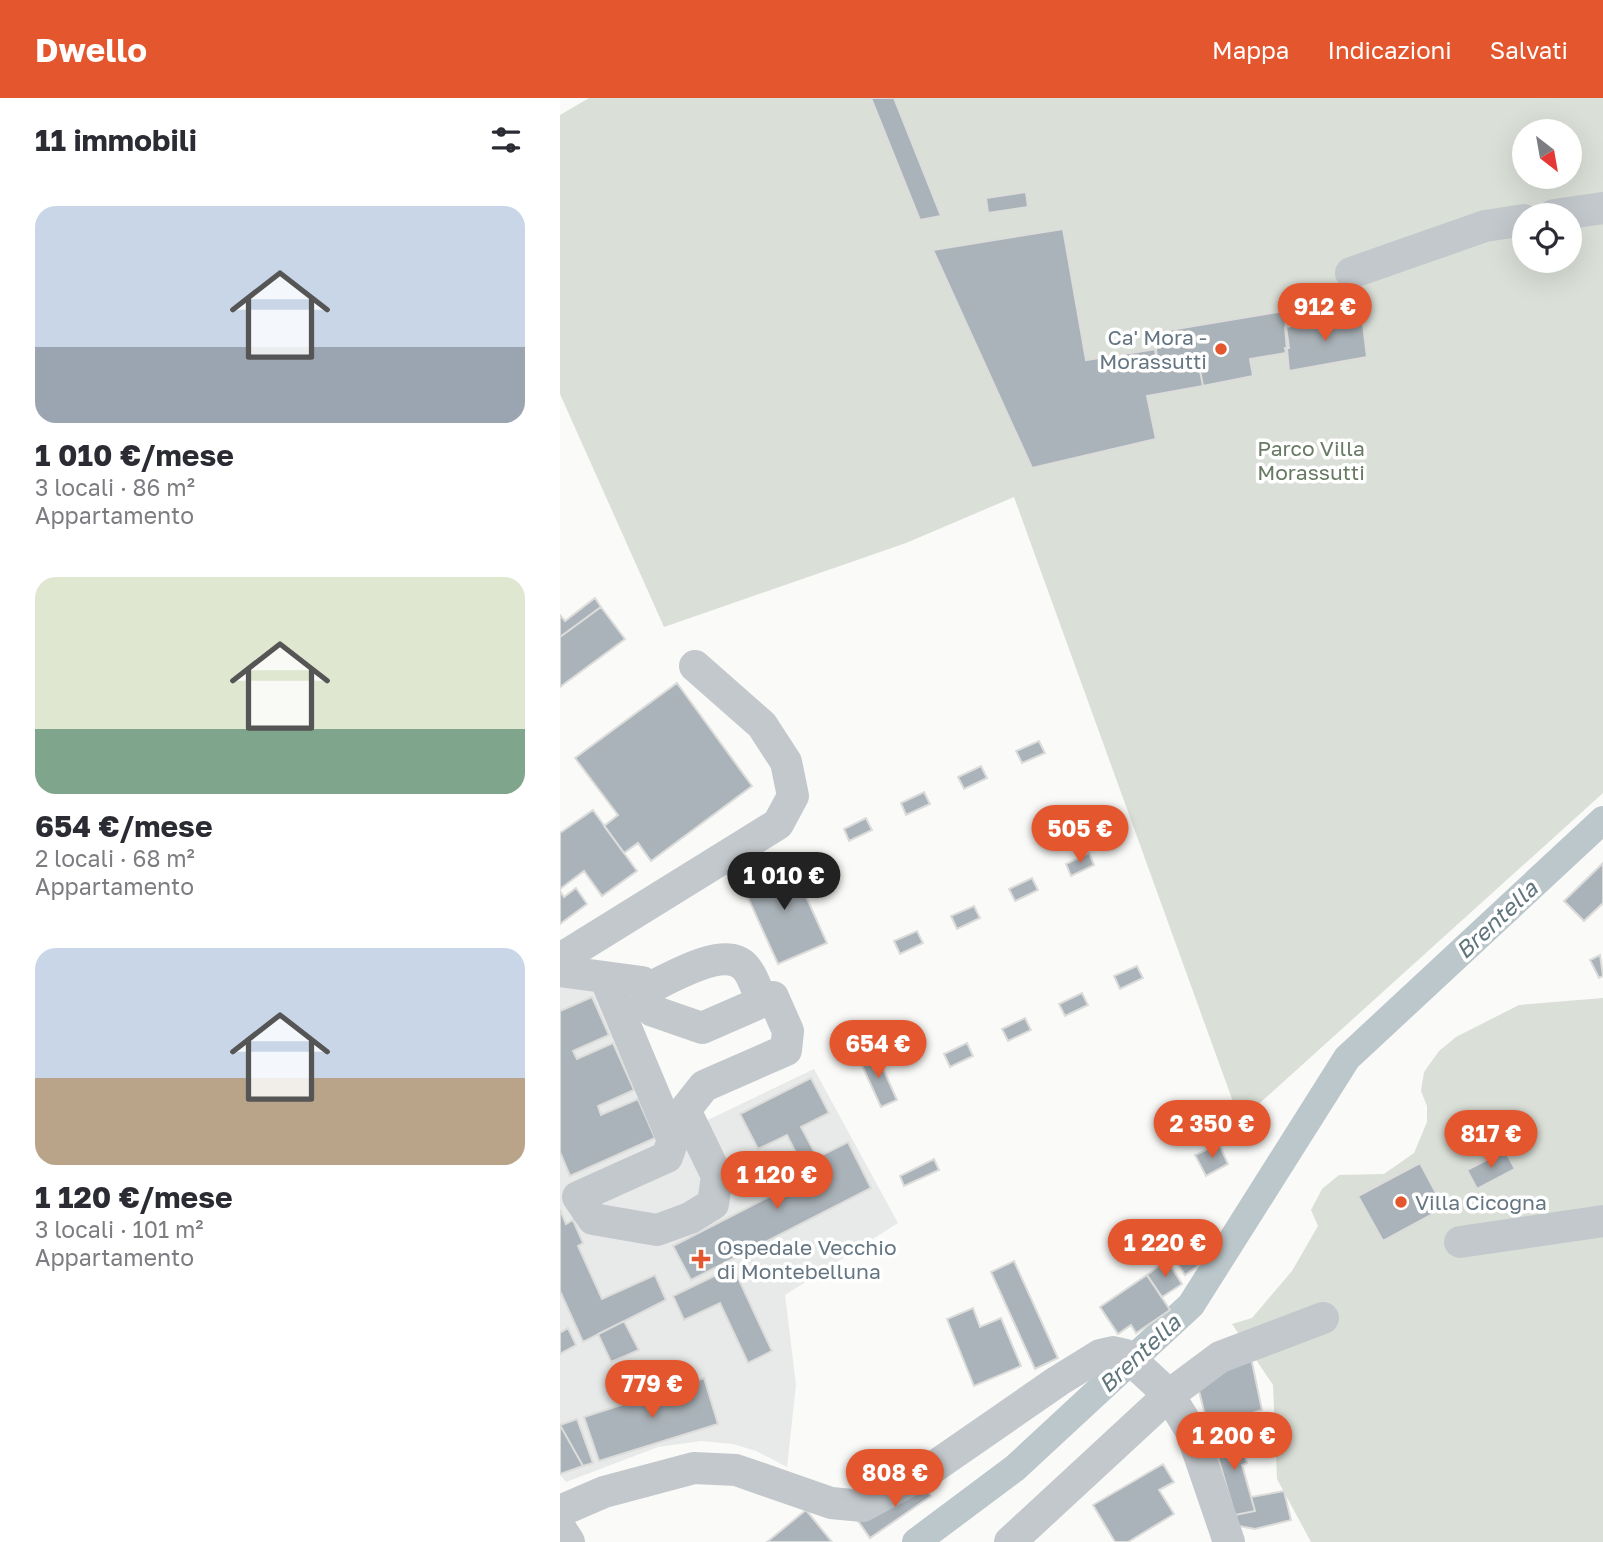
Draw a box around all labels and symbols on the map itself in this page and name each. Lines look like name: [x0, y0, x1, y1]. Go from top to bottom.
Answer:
north arrow: [1512, 119, 1582, 189]
pin: 912 €: [1276, 284, 1374, 343]
place label: Ca' Mora - Morassutti: [1099, 324, 1207, 374]
marker: Ca' Mora - Morassutti: [1213, 341, 1229, 357]
park label: Parco Villa Morassutti: [1257, 435, 1365, 485]
pin: 505 €: [1031, 806, 1129, 865]
pin: 1 010 €: [719, 852, 849, 912]
water label: Brentella: [1449, 873, 1543, 964]
pin: 654 €: [829, 1020, 927, 1080]
pin: 2 350 €: [1147, 1100, 1277, 1160]
pin: 817 €: [1442, 1110, 1540, 1170]
pin: 1 120 €: [712, 1152, 842, 1211]
place label: Villa Cicogna: [1415, 1189, 1547, 1215]
marker: Villa Cicogna: [1393, 1194, 1409, 1210]
pin: 1 220 €: [1100, 1220, 1230, 1279]
place label: Ospedale Vecchio di Montebelluna: [717, 1234, 897, 1284]
marker: Ospedale Vecchio di Montebelluna: [691, 1249, 711, 1269]
water label: Brentella: [1092, 1307, 1186, 1398]
pin: 779 €: [603, 1360, 701, 1420]
pin: 1 200 €: [1169, 1412, 1299, 1472]
pin: 808 €: [846, 1450, 944, 1509]

